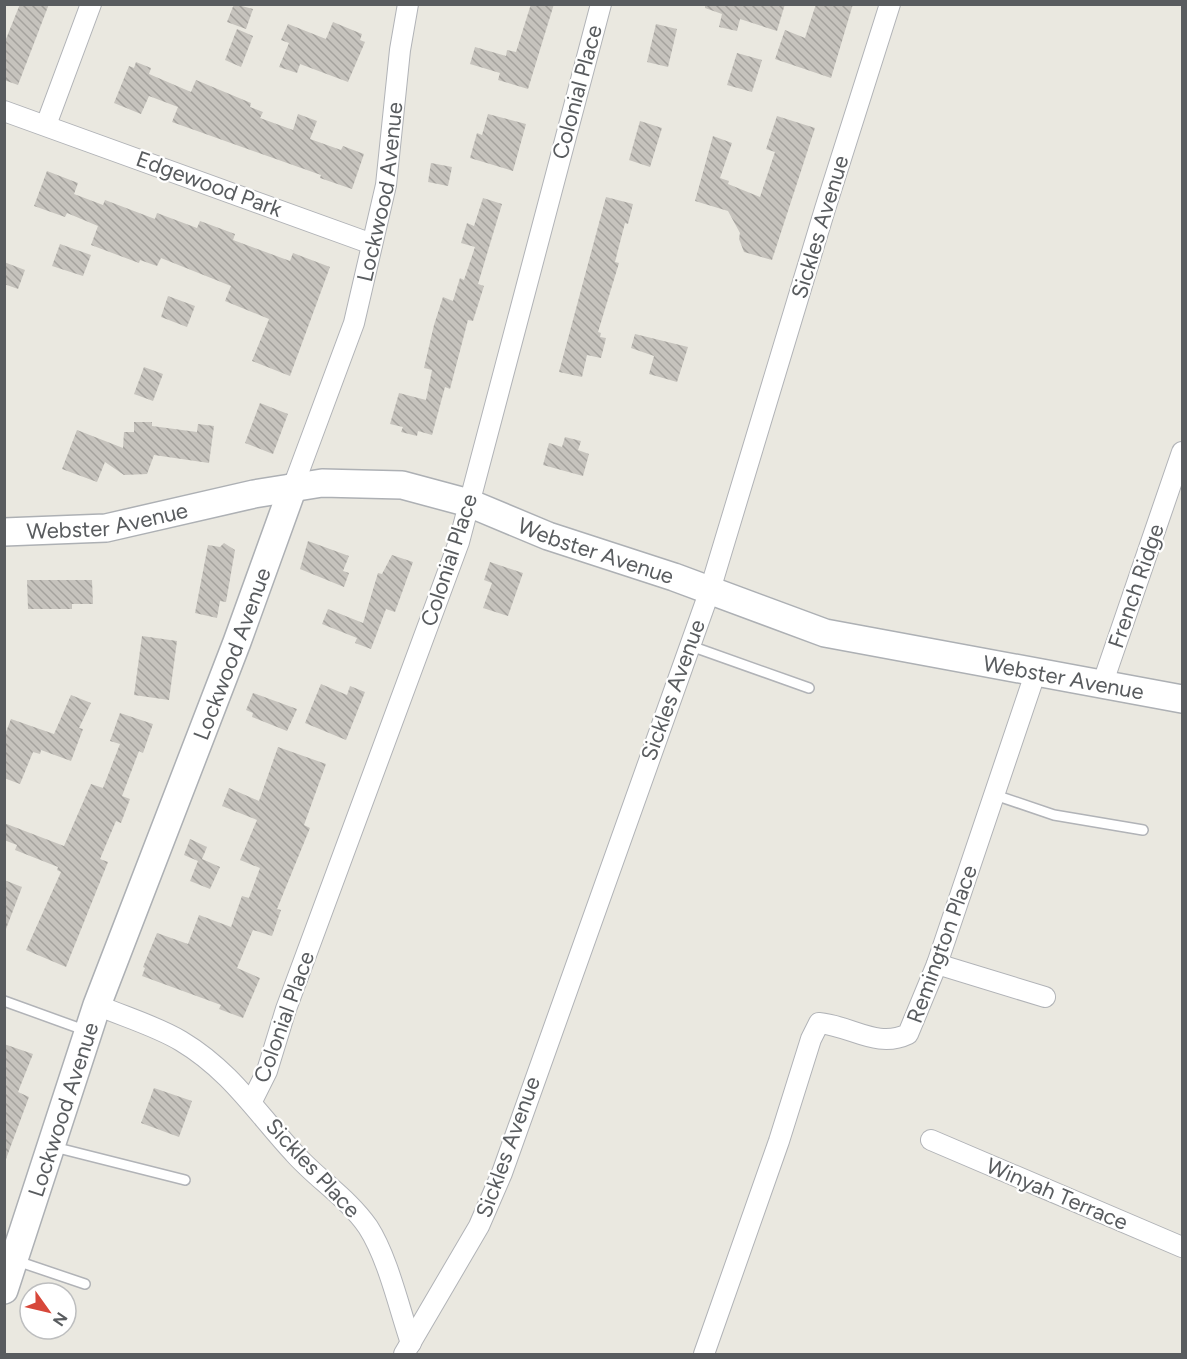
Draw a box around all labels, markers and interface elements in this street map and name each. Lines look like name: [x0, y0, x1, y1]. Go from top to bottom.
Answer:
street label: Colonial Place: [546, 22, 608, 162]
street label: Lockwood Avenue: [351, 101, 408, 284]
street label: Edgewood Park: [132, 145, 286, 223]
street label: Sickles Avenue: [785, 152, 855, 302]
street label: Colonial Place: [415, 490, 483, 630]
street label: Webster Avenue: [26, 496, 190, 545]
street label: Webster Avenue: [514, 511, 677, 590]
street label: French Ridge: [1102, 520, 1170, 652]
street label: Lockwood Avenue: [187, 564, 276, 744]
street label: Sickles Avenue: [635, 616, 711, 764]
street label: Webster Avenue: [981, 649, 1146, 705]
street label: Remington Place: [901, 861, 983, 1027]
street label: Colonial Place: [248, 948, 320, 1086]
street label: Lockwood Avenue: [22, 1019, 104, 1200]
street label: Sickles Avenue: [470, 1073, 546, 1221]
street label: Sickles Place: [260, 1113, 366, 1223]
street label: Winyah Terrace: [982, 1152, 1132, 1236]
north arrow: [18, 1281, 78, 1341]
text: N: [49, 1309, 71, 1330]

